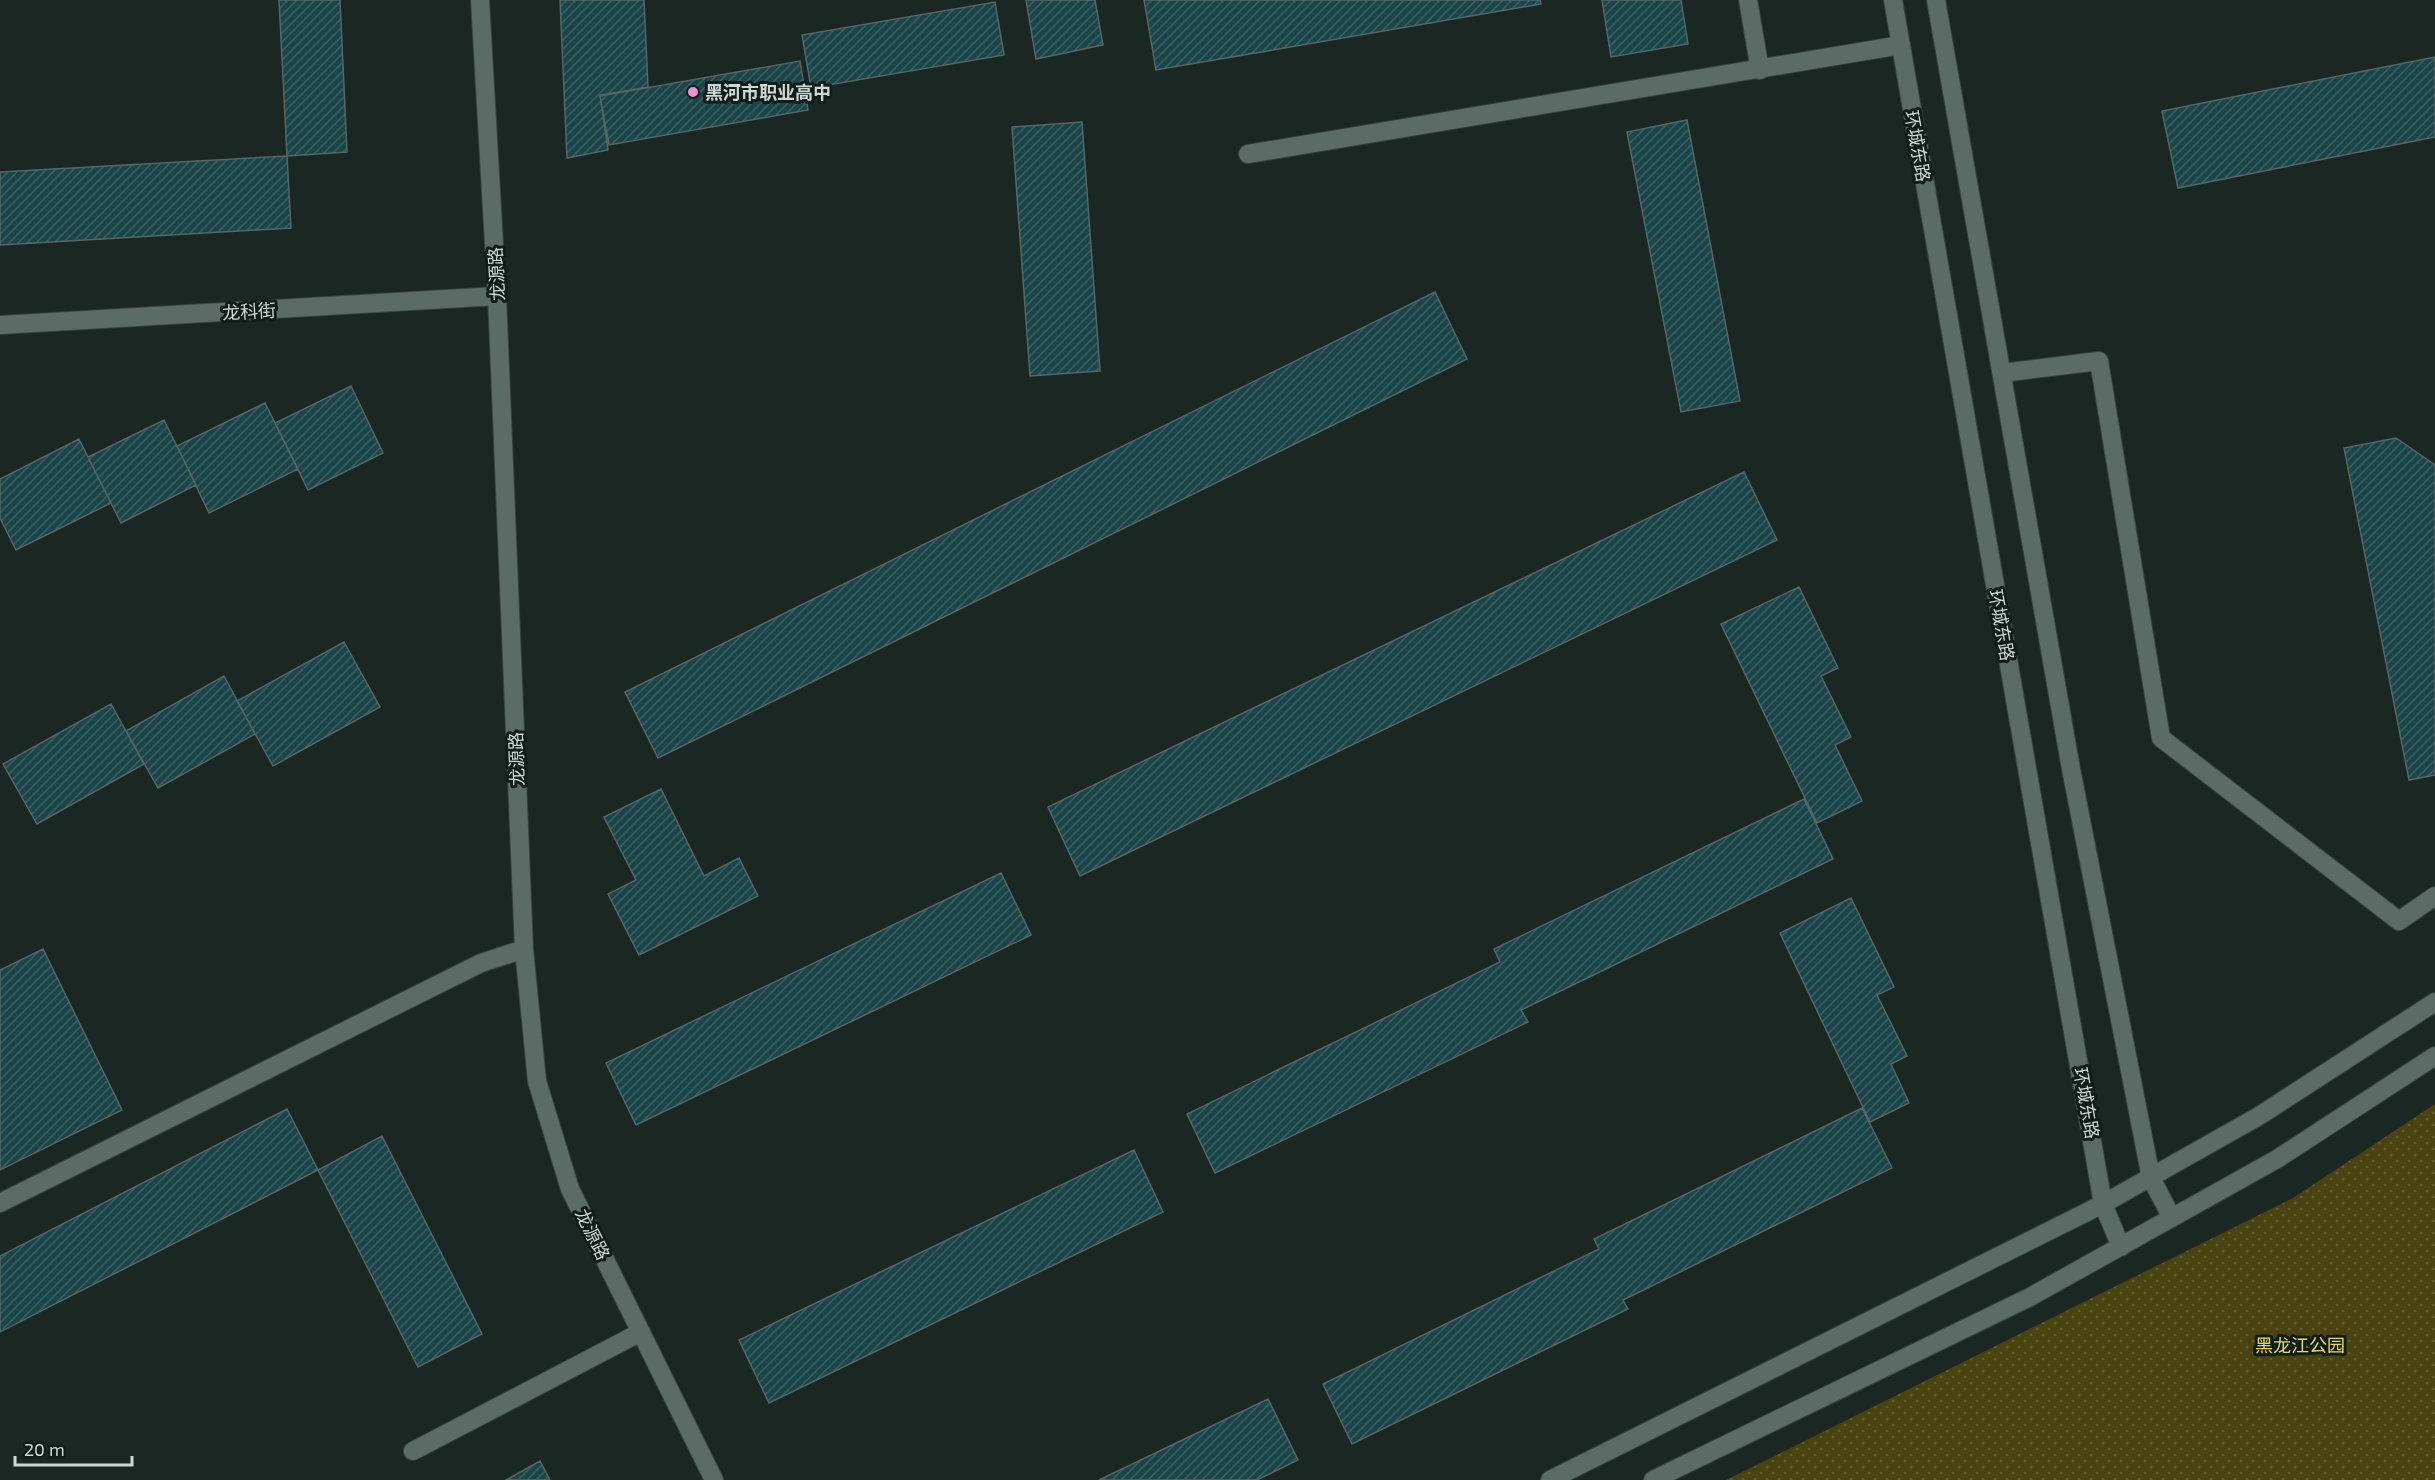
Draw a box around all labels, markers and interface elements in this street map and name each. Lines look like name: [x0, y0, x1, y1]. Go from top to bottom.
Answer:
place label: 黑河市职业高中: [705, 81, 831, 103]
marker: 黑河市职业高中: [686, 85, 700, 99]
street label: 环城东路: [1901, 109, 1935, 183]
street label: 龙源路: [484, 246, 508, 302]
street label: 龙科街: [221, 299, 277, 323]
street label: 环城东路: [1985, 588, 2019, 662]
street label: 龙源路: [504, 732, 528, 786]
street label: 环城东路: [2070, 1066, 2104, 1140]
street label: 龙源路: [571, 1205, 615, 1263]
park label: 黑龙江公园: [2255, 1334, 2345, 1356]
scale bar: [15, 1429, 132, 1467]
text: 20 m: [24, 1438, 65, 1460]

